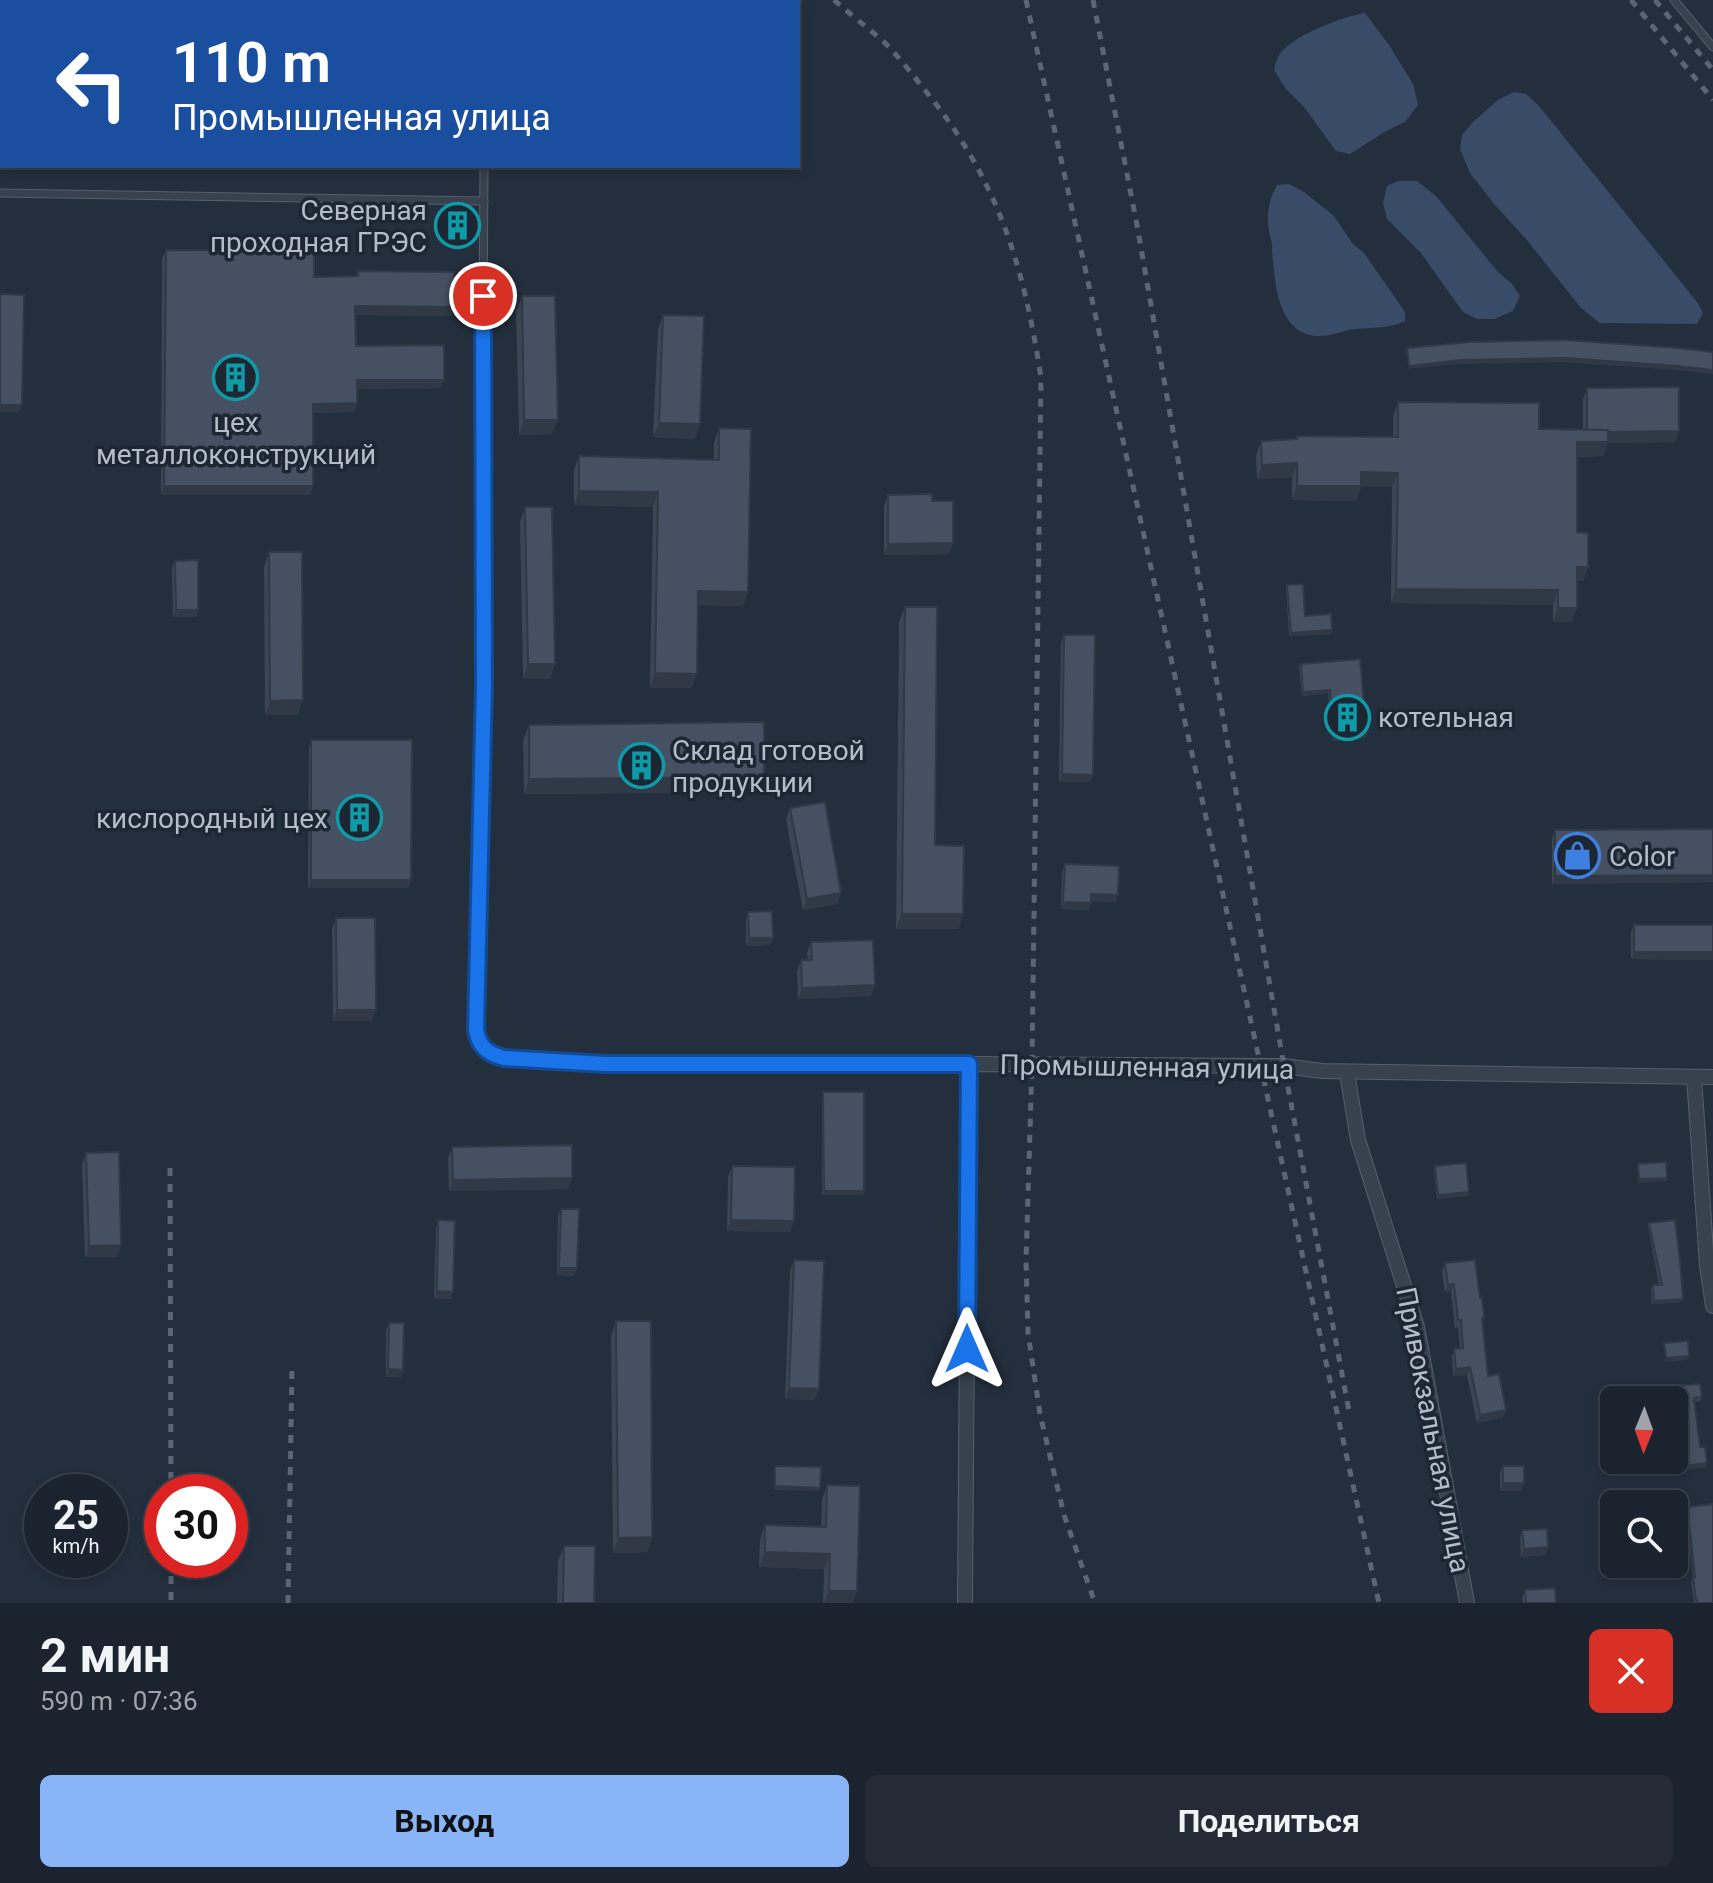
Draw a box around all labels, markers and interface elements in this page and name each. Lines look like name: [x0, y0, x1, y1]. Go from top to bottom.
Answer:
text: 110 m: [172, 30, 331, 96]
icon: left: [40, 32, 144, 136]
text: Промышленная улица: [172, 97, 551, 139]
place label: Северная проходная ГРЭС: [210, 194, 427, 259]
building icon: Северная проходная ГРЭС: [434, 202, 482, 250]
pin: [449, 262, 517, 330]
icon: arrive: [461, 274, 505, 318]
building icon: цех металлоконструкций: [212, 353, 260, 401]
place label: цех металлоконструкций: [96, 406, 376, 471]
building icon: котельная: [1323, 693, 1371, 741]
place label: котельная: [1378, 701, 1514, 734]
place label: Склад готовой продукции: [672, 734, 865, 799]
building icon: Склад готовой продукции: [617, 742, 665, 790]
building icon: кислородный цех: [335, 794, 383, 842]
place label: кислородный цех: [96, 802, 328, 835]
shop icon: Color: [1554, 832, 1602, 880]
place label: Color: [1609, 840, 1676, 873]
street label: Промышленная улица: [999, 1048, 1295, 1086]
street label: Привокзальная улица: [1389, 1284, 1477, 1576]
position arrow: [925, 1307, 1009, 1391]
north arrow: [1600, 1386, 1688, 1474]
map controls: [1600, 1386, 1688, 1578]
speed limit sign: 30: [144, 1474, 248, 1578]
button: search: [1600, 1490, 1688, 1578]
text: 25: [53, 1492, 99, 1539]
text: km/h: [53, 1534, 99, 1558]
text: 2 мин: [40, 1627, 170, 1684]
button: close: [1589, 1629, 1673, 1713]
text: 590 m · 07:36: [40, 1686, 198, 1716]
button: Выход: [40, 1775, 849, 1867]
button: Поделиться: [865, 1775, 1673, 1867]

